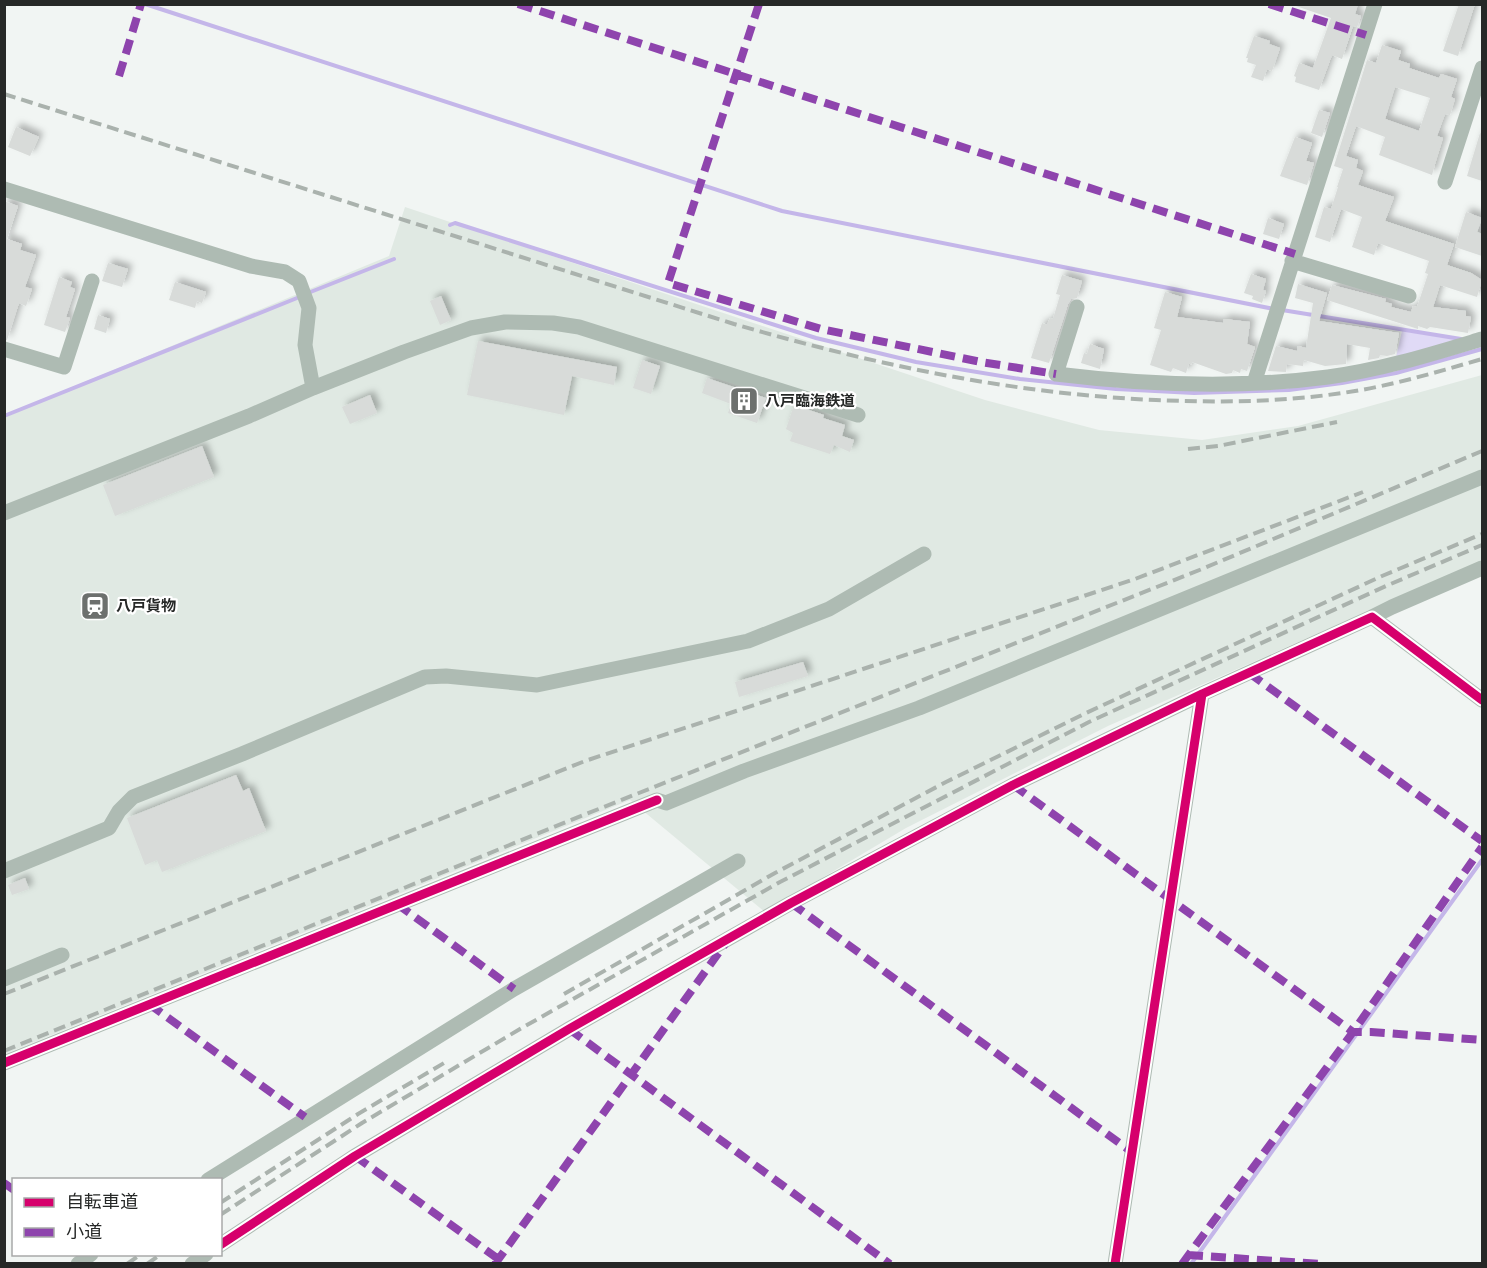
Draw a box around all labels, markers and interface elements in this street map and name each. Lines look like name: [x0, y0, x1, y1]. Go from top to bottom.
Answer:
building icon: 八戸臨海鉄道: [728, 385, 760, 417]
place label: 八戸臨海鉄道: [765, 392, 855, 409]
station icon: 八戸貨物: [79, 590, 111, 622]
place label: 八戸貨物: [116, 597, 176, 614]
legend: [12, 1178, 222, 1256]
text: 自転車道: [66, 1192, 138, 1212]
text: 小道: [66, 1222, 102, 1242]

